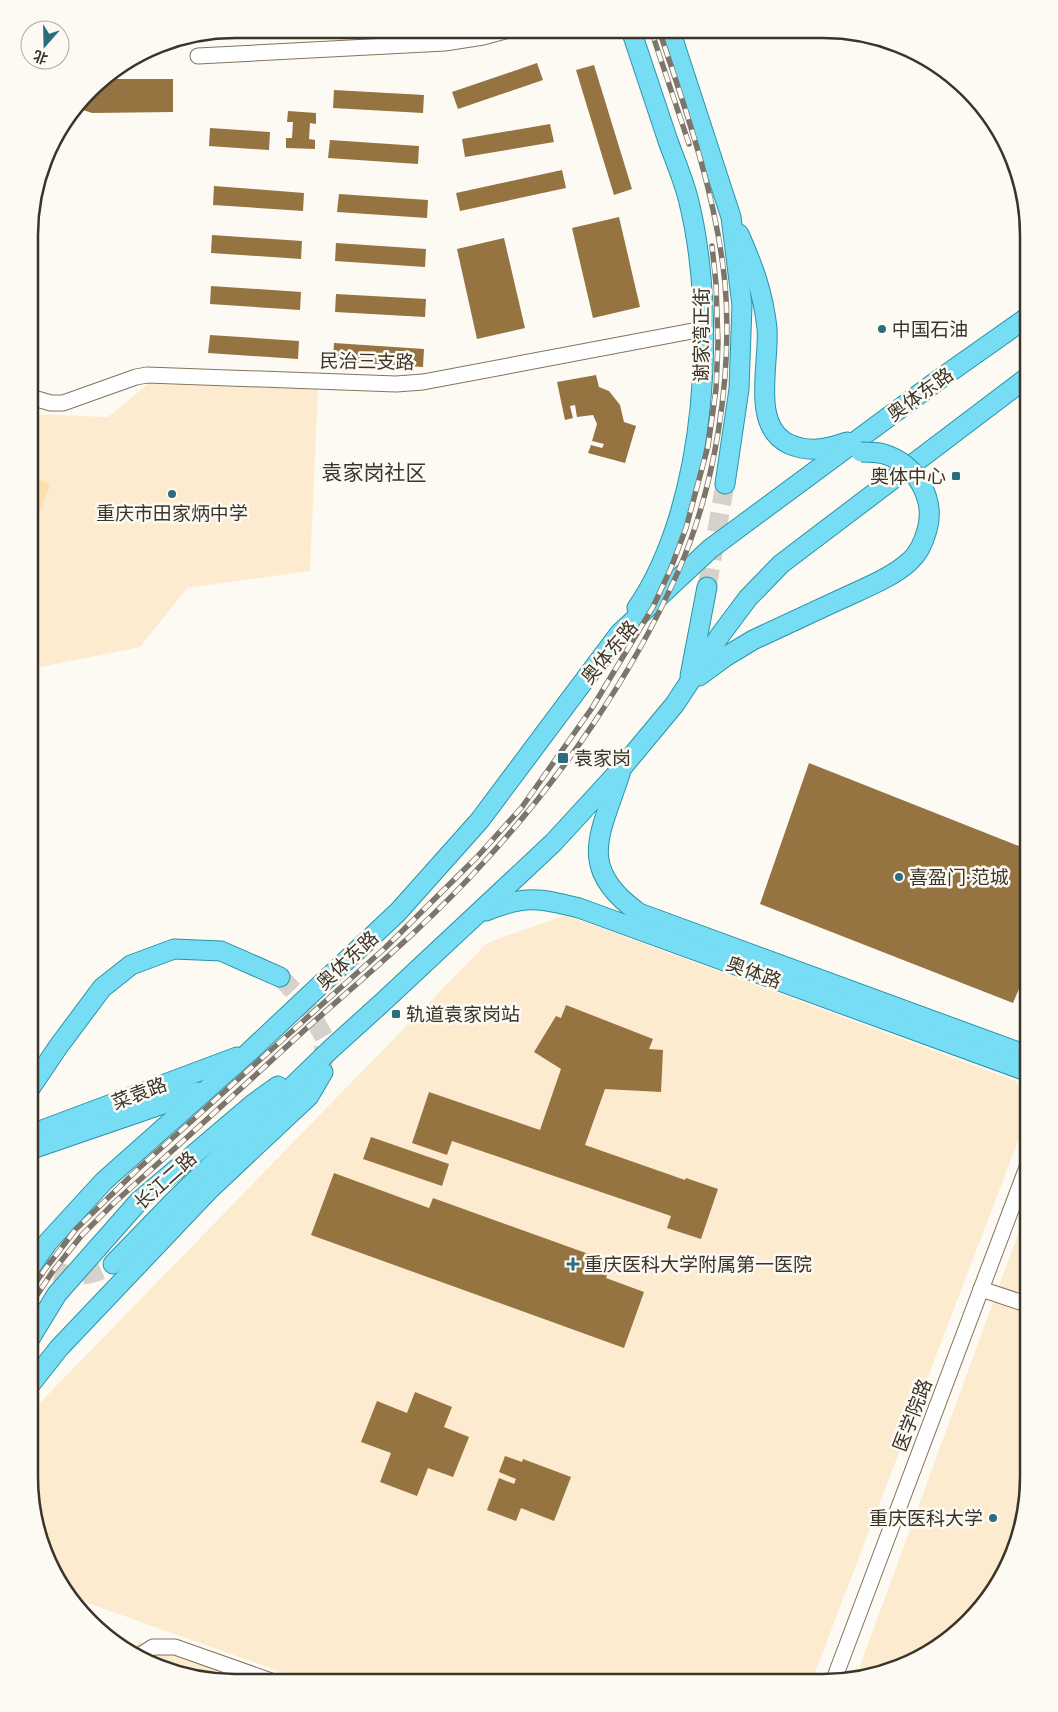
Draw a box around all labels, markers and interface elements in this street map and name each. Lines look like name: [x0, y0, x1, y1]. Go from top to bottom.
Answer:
north arrow: [20, 20, 70, 70]
text: 北: [31, 46, 50, 67]
street label: 谢家湾正街: [690, 287, 713, 383]
place label: 中国石油: [892, 318, 968, 341]
marker: 中国石油: [876, 323, 888, 335]
street label: 民治三支路: [319, 349, 415, 374]
street label: 奥体东路: [883, 363, 958, 426]
district label: 袁家岗社区: [322, 460, 427, 485]
place label: 奥体中心: [870, 465, 946, 488]
marker: 奥体中心: [950, 470, 962, 482]
marker: 重庆市田家炳中学: [166, 488, 178, 500]
place label: 重庆市田家炳中学: [96, 502, 248, 525]
street label: 奥体东路: [576, 616, 643, 689]
place label: 袁家岗: [574, 747, 631, 770]
marker: 袁家岗: [556, 751, 570, 765]
place label: 喜盈门·范城: [909, 866, 1009, 889]
marker: 喜盈门·范城: [893, 871, 905, 883]
street label: 奥体东路: [312, 926, 383, 995]
street label: 奥体路: [723, 952, 785, 993]
place label: 轨道袁家岗站: [406, 1003, 520, 1026]
marker: 轨道袁家岗站: [390, 1008, 402, 1020]
street label: 菜袁路: [108, 1073, 170, 1114]
street label: 长江二路: [129, 1146, 201, 1214]
place label: 重庆医科大学附属第一医院: [584, 1253, 812, 1276]
marker: 重庆医科大学附属第一医院: [566, 1257, 580, 1271]
street label: 医学院路: [888, 1376, 937, 1455]
place label: 重庆医科大学: [869, 1507, 983, 1530]
marker: 重庆医科大学: [987, 1512, 999, 1524]

